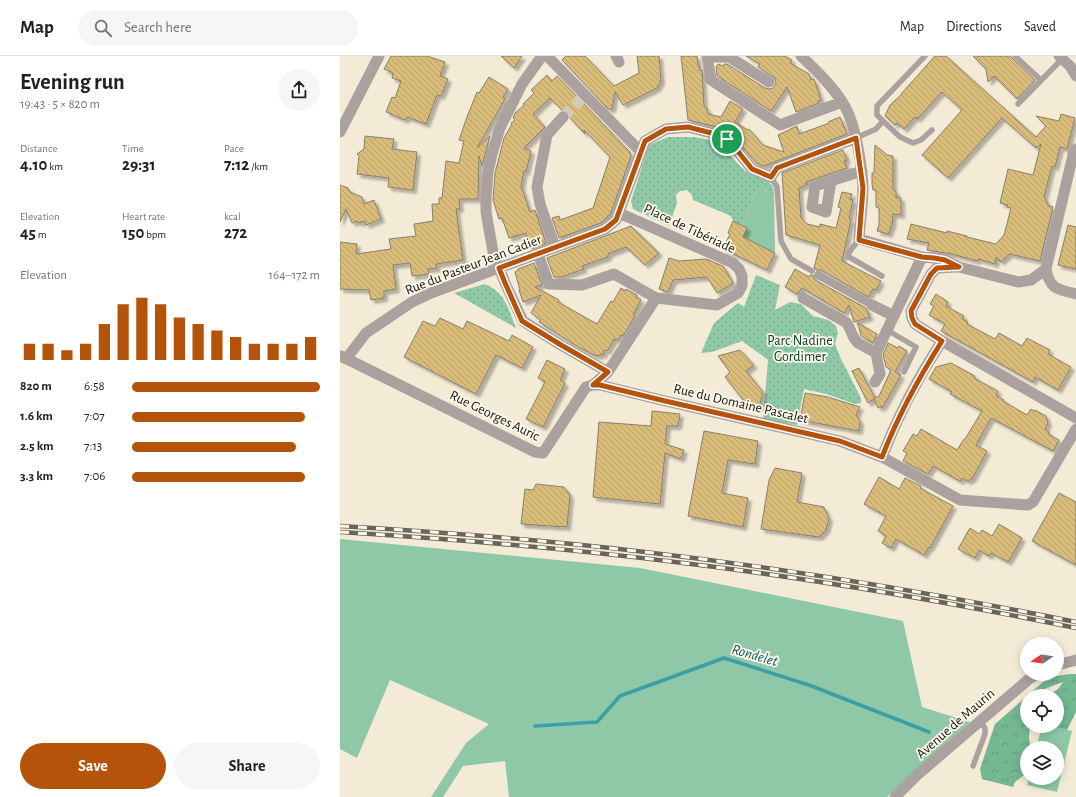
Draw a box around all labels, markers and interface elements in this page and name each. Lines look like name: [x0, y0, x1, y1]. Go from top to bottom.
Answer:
search box: [78, 10, 358, 46]
icon: search: [92, 17, 114, 39]
text: Map: [20, 18, 54, 37]
text: Search here: [124, 20, 192, 35]
text: Map: [900, 20, 924, 34]
text: Directions: [946, 20, 1002, 34]
text: Saved: [1024, 20, 1056, 34]
button: share: [278, 69, 320, 111]
text: Evening run: [20, 71, 125, 93]
text: 19:43 · 5 × 820 m: [20, 98, 100, 111]
pin: [710, 122, 744, 156]
icon: arrive: [716, 128, 738, 150]
text: Distance: [20, 143, 57, 154]
text: Time: [122, 143, 144, 154]
text: Pace: [224, 143, 244, 154]
text: 4.10: [20, 156, 47, 173]
text: 29:31: [122, 156, 156, 173]
text: 7:12: [224, 156, 249, 173]
text: km: [47, 161, 63, 172]
text: /km: [249, 161, 268, 172]
street label: Place de Tibériade: [642, 202, 738, 256]
text: Elevation: [20, 211, 60, 222]
text: Heart rate: [122, 211, 165, 222]
text: kcal: [224, 211, 241, 222]
text: 45: [20, 224, 36, 241]
text: 150: [122, 224, 144, 241]
text: 272: [224, 224, 247, 241]
text: m: [36, 229, 47, 240]
text: bpm: [144, 229, 166, 240]
street label: Rue du Pasteur Jean Cadier: [403, 232, 544, 297]
text: Elevation: [20, 269, 67, 282]
text: 164–172 m: [269, 269, 320, 282]
park label: Parc Nadine Gordimer: [767, 334, 833, 364]
text: 820 m: [20, 380, 52, 393]
text: 6:58: [84, 380, 105, 393]
street label: Rue du Domaine Pascalet: [672, 382, 810, 426]
street label: Rue Georges Auric: [447, 388, 542, 444]
text: 1.6 km: [20, 410, 53, 423]
text: 7:07: [84, 410, 105, 423]
text: 2.5 km: [20, 440, 54, 453]
text: 7:13: [84, 440, 102, 453]
text: 3.3 km: [20, 470, 53, 483]
text: 7:06: [84, 470, 105, 483]
north arrow: [1020, 637, 1064, 681]
map controls: [1020, 637, 1064, 785]
water label: Rondelet: [730, 642, 780, 669]
street label: Avenue de Maurin: [914, 686, 997, 761]
button: locate: [1020, 689, 1064, 733]
button: layers: [1020, 741, 1064, 785]
button: Save: [20, 743, 166, 789]
button: Share: [174, 743, 320, 789]

